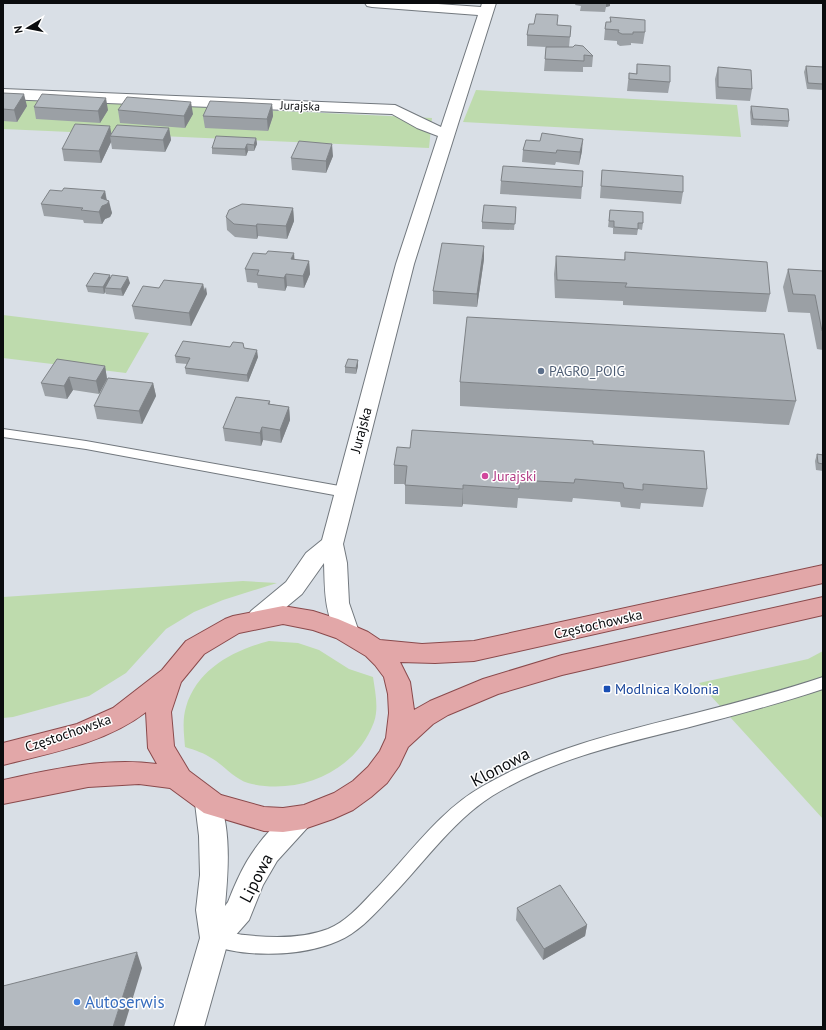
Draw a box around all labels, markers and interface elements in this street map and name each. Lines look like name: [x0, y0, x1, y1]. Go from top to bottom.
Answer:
north arrow: [8, 8, 48, 48]
text: N: [11, 25, 26, 35]
street label: Jurajska: [279, 97, 320, 114]
place label: PAGRO_POIG: [549, 362, 625, 380]
marker: PAGRO_POIG: [536, 366, 546, 376]
street label: Jurajska: [346, 405, 376, 456]
place label: Jurajski: [492, 467, 536, 485]
marker: Jurajski: [480, 471, 490, 481]
street label: Częstochowska: [552, 605, 644, 643]
place label: Modlnica Kolonia: [615, 680, 719, 698]
marker: Modlnica Kolonia: [602, 684, 612, 694]
street label: Częstochowska: [23, 710, 114, 756]
street label: Klonowa: [467, 742, 533, 792]
street label: Lipowa: [234, 850, 278, 906]
place label: Autoserwis: [85, 991, 165, 1013]
marker: Autoserwis: [72, 997, 82, 1007]

